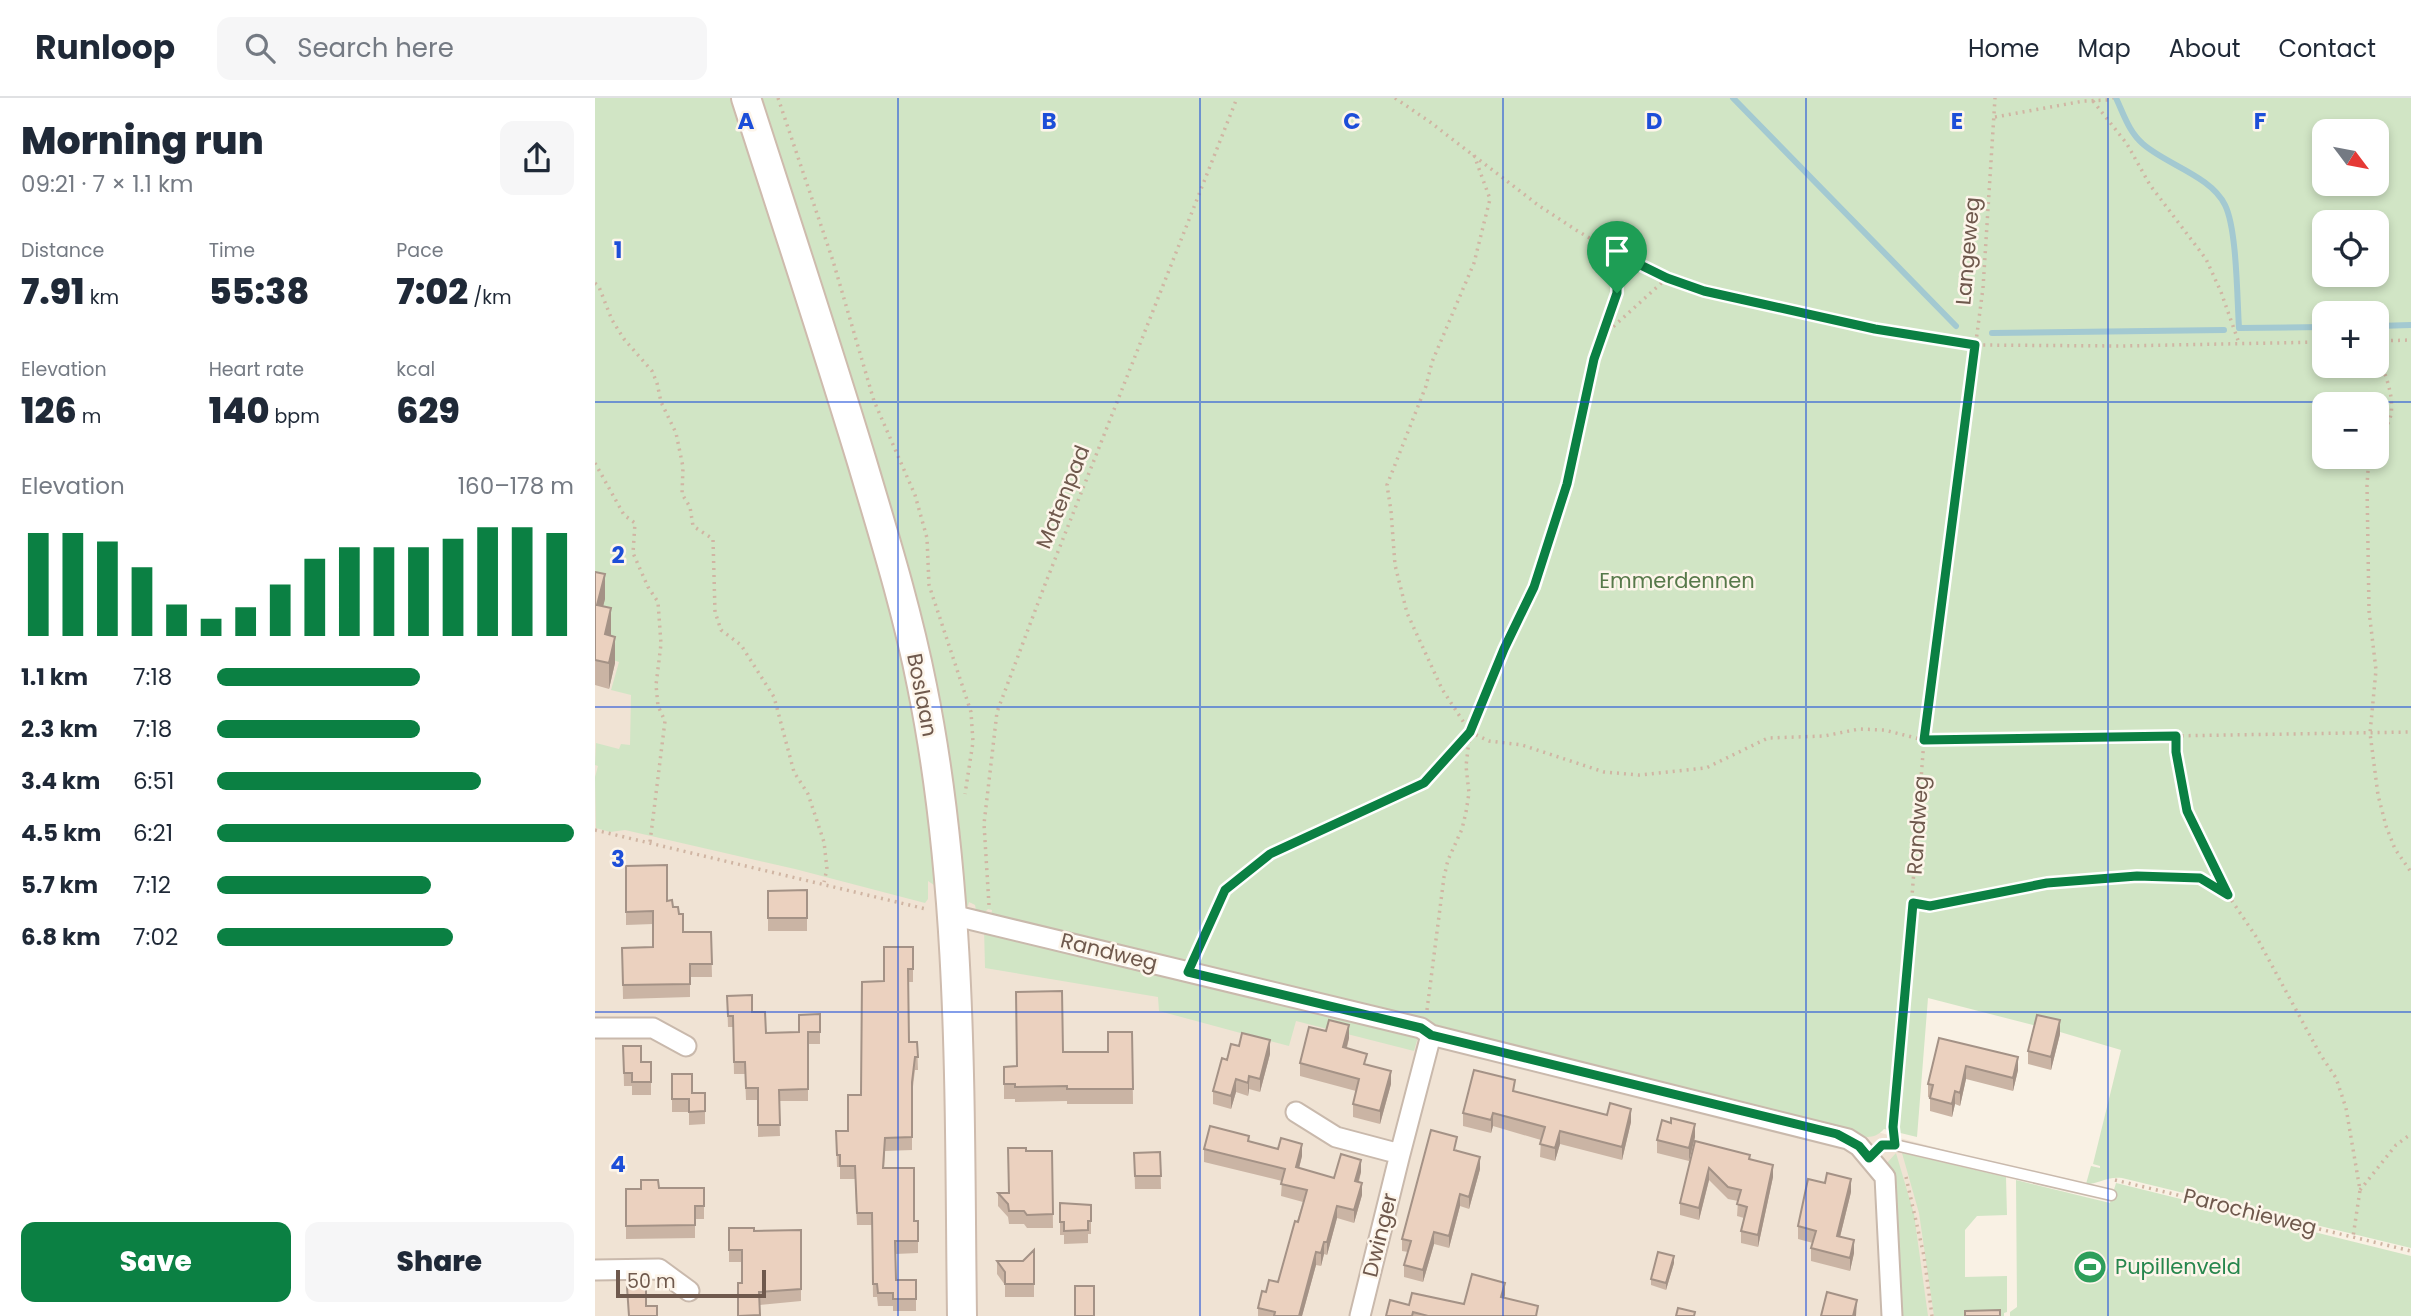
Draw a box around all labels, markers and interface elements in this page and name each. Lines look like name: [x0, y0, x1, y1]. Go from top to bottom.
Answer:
search box: [217, 17, 707, 80]
text: Runloop: [35, 24, 175, 71]
icon: search: [241, 29, 279, 67]
text: Search here: [297, 30, 454, 66]
text: Home: [1968, 32, 2040, 65]
text: Map: [2078, 32, 2131, 65]
text: About: [2169, 32, 2240, 65]
text: Contact: [2278, 32, 2376, 65]
text: A: [738, 105, 755, 137]
text: B: [1041, 105, 1057, 137]
text: C: [1343, 105, 1361, 137]
text: D: [1646, 105, 1662, 137]
text: E: [1951, 105, 1963, 137]
text: F: [2254, 105, 2266, 137]
text: Morning run: [21, 114, 264, 167]
north arrow: [2312, 119, 2389, 196]
map controls: [2312, 119, 2389, 469]
button: share: [500, 121, 574, 195]
text: 09:21 · 7 × 1.1 km: [21, 168, 193, 200]
street label: Langeweg: [1948, 196, 1987, 306]
button: locate: [2312, 210, 2389, 287]
pin: [1587, 221, 1647, 293]
icon: arrive: [1598, 232, 1636, 270]
text: 1: [614, 234, 622, 266]
text: Distance: [21, 237, 104, 264]
text: Time: [209, 237, 255, 264]
text: Pace: [396, 237, 444, 264]
text: 7.91: [21, 267, 85, 316]
text: 55:38: [209, 267, 309, 316]
text: 7:02: [396, 267, 468, 316]
text: km: [85, 284, 119, 311]
text: /km: [468, 284, 512, 311]
button: +: [2312, 301, 2389, 378]
text: Elevation: [21, 356, 107, 383]
text: Heart rate: [209, 356, 304, 383]
text: kcal: [396, 356, 435, 383]
text: 126: [21, 386, 77, 435]
text: 140: [209, 386, 269, 435]
text: 629: [396, 386, 460, 435]
button: −: [2312, 392, 2389, 469]
text: m: [77, 403, 101, 430]
text: bpm: [269, 403, 320, 430]
street label: Matenpad: [1029, 441, 1096, 553]
text: Elevation: [21, 470, 125, 502]
text: 160–178 m: [458, 470, 574, 502]
text: 2: [611, 539, 625, 571]
park label: Emmerdennen: [1599, 566, 1755, 595]
street label: Boslaan: [900, 651, 945, 739]
text: 1.1 km: [21, 661, 88, 693]
text: 7:18: [133, 661, 172, 693]
text: 2.3 km: [21, 713, 98, 745]
text: 7:18: [133, 713, 172, 745]
text: 3.4 km: [21, 765, 100, 797]
text: 6:51: [133, 765, 174, 797]
street label: Randweg: [1900, 775, 1935, 875]
text: 4.5 km: [21, 817, 101, 849]
text: 6:21: [133, 817, 173, 849]
text: 3: [611, 843, 625, 875]
text: 5.7 km: [21, 869, 98, 901]
text: 7:12: [133, 869, 171, 901]
text: 6.8 km: [21, 921, 101, 953]
text: 7:02: [133, 921, 178, 953]
street label: Randweg: [1058, 925, 1161, 978]
text: 4: [610, 1148, 626, 1180]
street label: Parochieweg: [2180, 1181, 2320, 1242]
street label: Dwinger: [1355, 1190, 1404, 1280]
button: Save: [21, 1222, 291, 1302]
button: Share: [305, 1222, 574, 1302]
sports icon: Pupillenveld: [2071, 1248, 2109, 1286]
place label: Pupillenveld: [2115, 1252, 2241, 1281]
scale bar: [616, 1267, 767, 1299]
text: 50 m: [627, 1268, 676, 1295]

